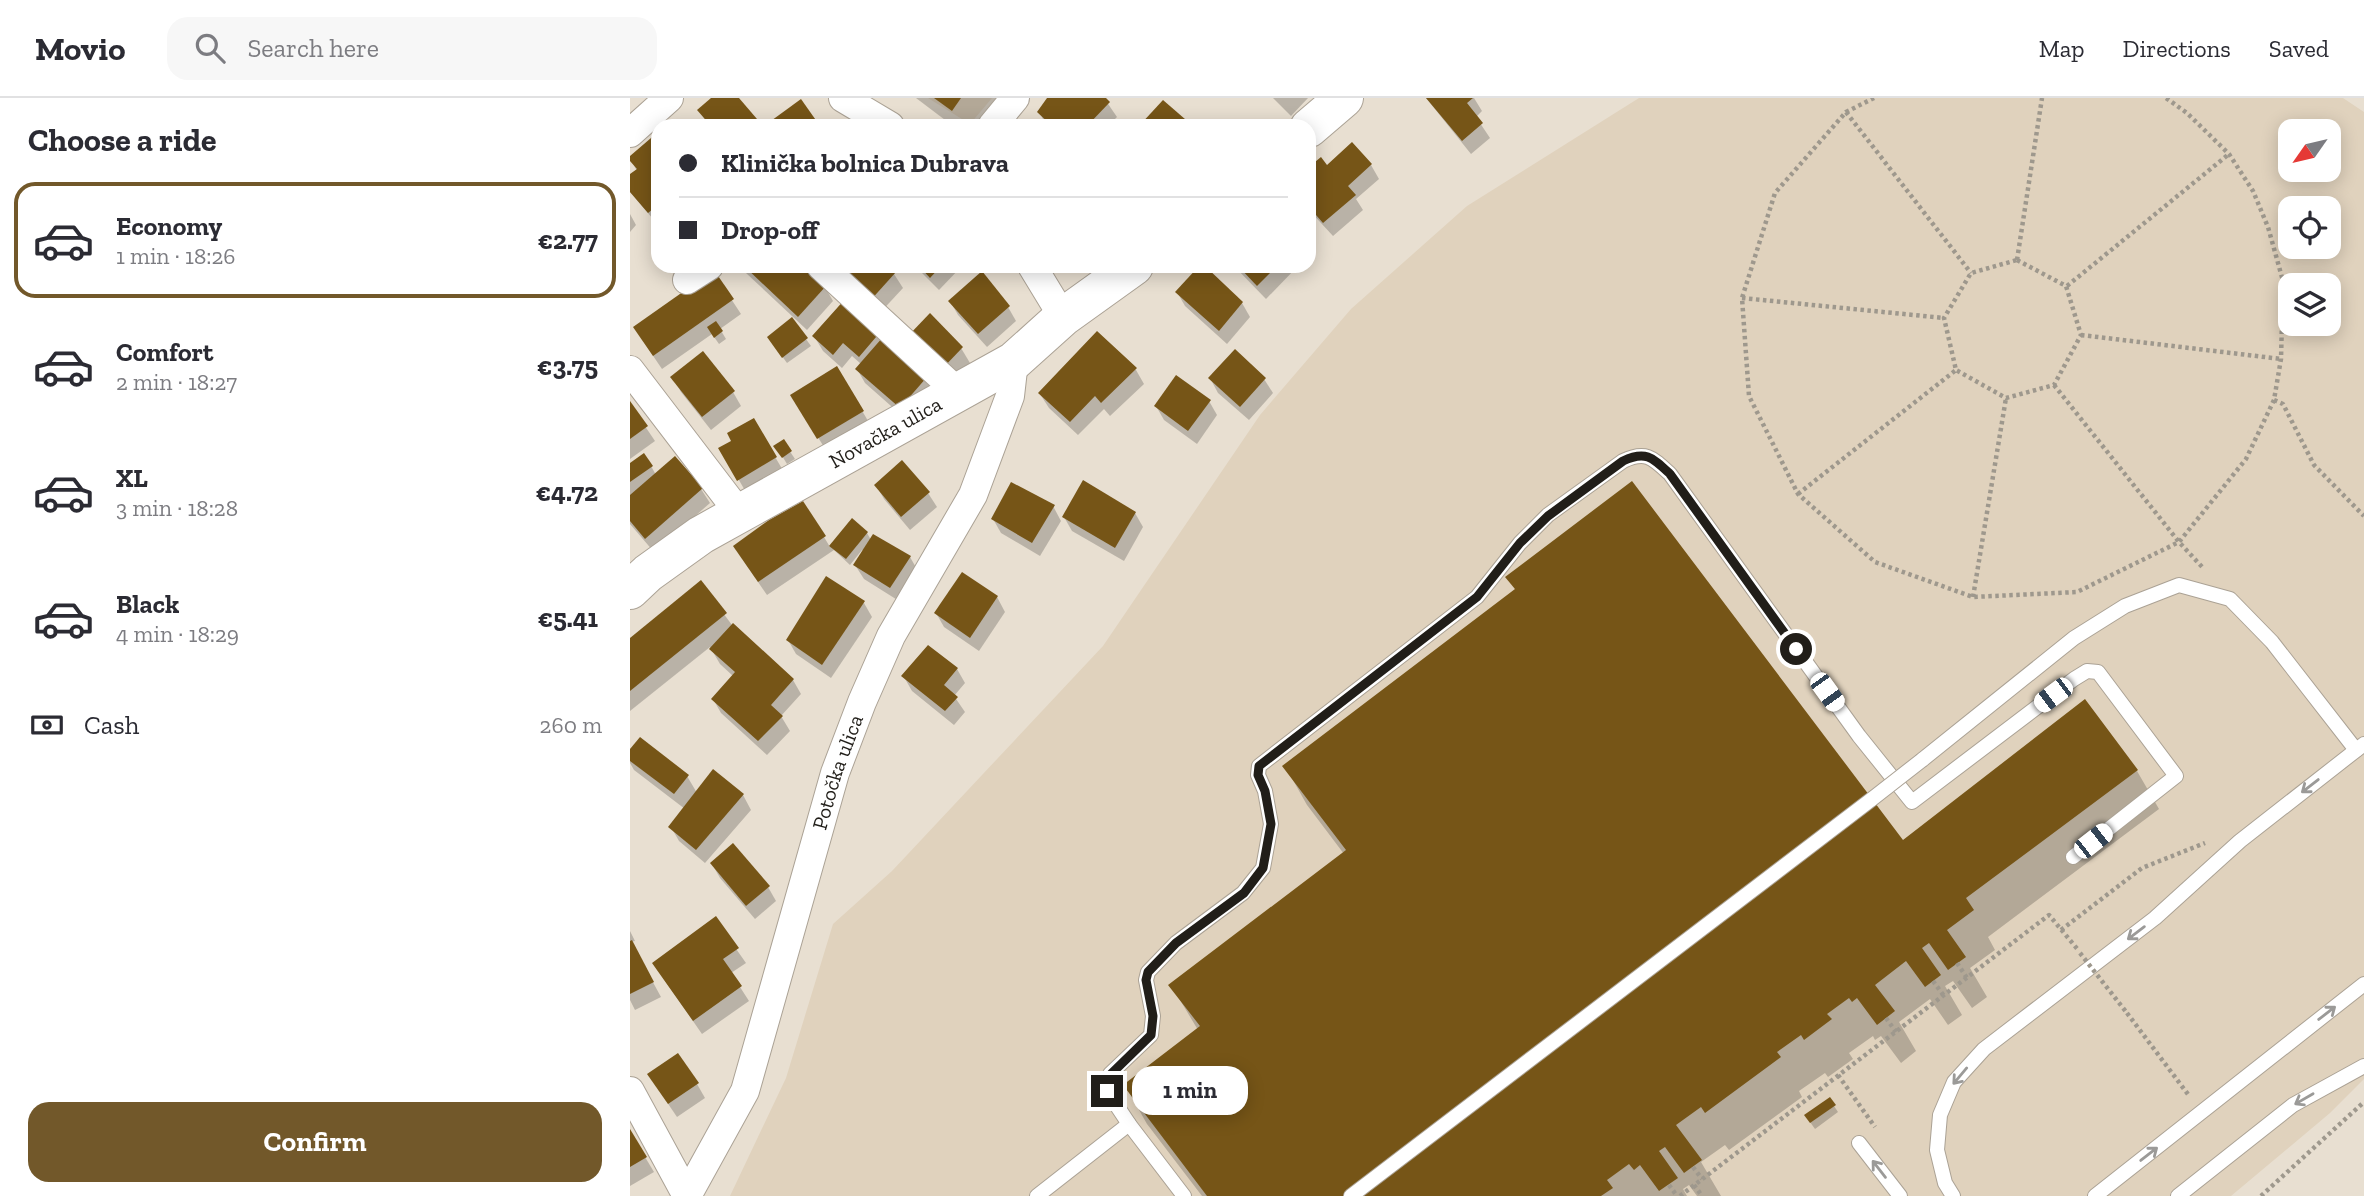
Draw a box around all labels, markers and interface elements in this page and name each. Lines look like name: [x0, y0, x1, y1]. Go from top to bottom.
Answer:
search box: [167, 17, 657, 80]
text: Movio: [35, 29, 125, 68]
icon: search: [191, 29, 229, 67]
text: Search here: [247, 32, 379, 64]
text: Map: [2039, 34, 2085, 63]
text: Directions: [2123, 34, 2231, 63]
text: Saved: [2269, 34, 2329, 63]
north arrow: [2278, 119, 2342, 182]
map controls: [2278, 119, 2341, 336]
text: Choose a ride: [28, 121, 216, 159]
text: Klinička bolnica Dubrava: [721, 147, 1009, 179]
button: locate: [2278, 196, 2341, 259]
icon: car: [32, 209, 95, 272]
text: Economy: [116, 210, 222, 242]
text: Drop-off: [721, 214, 818, 246]
text: €2.77: [538, 224, 598, 256]
text: 1 min · 18:26: [116, 242, 235, 270]
button: layers: [2278, 273, 2341, 336]
icon: car: [32, 335, 95, 398]
text: Comfort: [116, 336, 213, 368]
text: €3.75: [537, 350, 598, 382]
text: 2 min · 18:27: [116, 368, 237, 396]
street label: Novačka ulica: [824, 391, 946, 473]
icon: car: [32, 461, 95, 524]
text: XL: [116, 462, 148, 494]
text: €4.72: [536, 476, 598, 508]
text: 3 min · 18:28: [116, 494, 238, 522]
icon: car: [32, 587, 95, 650]
text: Black: [116, 588, 179, 620]
text: €5.41: [538, 602, 598, 634]
text: 4 min · 18:29: [116, 620, 239, 648]
route start: [1780, 633, 1812, 665]
car: [1807, 669, 1848, 715]
car: [2030, 674, 2077, 716]
icon: cash: [28, 706, 66, 744]
text: Cash: [84, 709, 139, 741]
text: 260 m: [540, 711, 602, 739]
street label: Potočka ulica: [807, 711, 868, 832]
one-way arrow: [2301, 778, 2320, 793]
car: [2070, 820, 2117, 862]
one-way arrow: [2128, 925, 2146, 940]
one-way arrow: [2318, 1005, 2336, 1020]
callout: 1 min: [1132, 1066, 1247, 1116]
one-way arrow: [1953, 1066, 1968, 1084]
route end: [1091, 1075, 1123, 1107]
text: 1 min: [1163, 1076, 1217, 1104]
one-way arrow: [2295, 1092, 2315, 1106]
button: Confirm: [28, 1102, 602, 1182]
one-way arrow: [2139, 1146, 2157, 1161]
one-way arrow: [1872, 1161, 1887, 1179]

